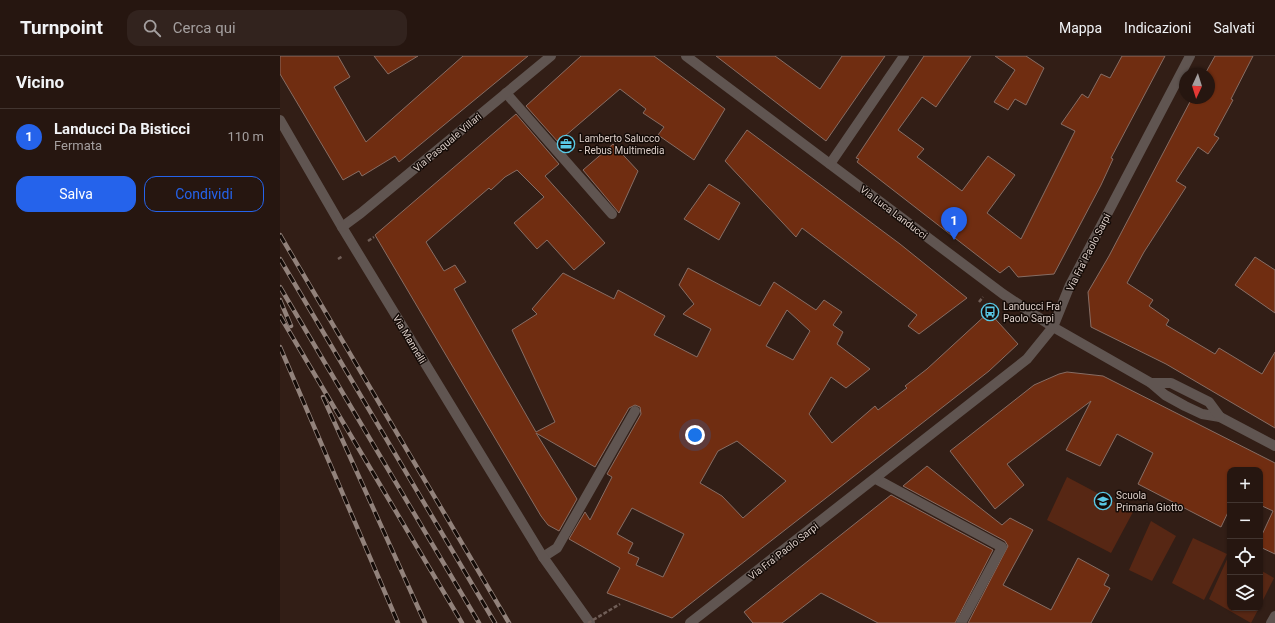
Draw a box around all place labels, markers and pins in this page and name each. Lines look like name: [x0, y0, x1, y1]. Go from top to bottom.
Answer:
place label: Lamberto Salucco - Rebus Multimedia: [579, 133, 664, 156]
office icon: Lamberto Salucco - Rebus Multimedia: [556, 134, 576, 154]
pin: 1: [941, 207, 967, 240]
place label: Landucci Fra' Paolo Sarpi: [1003, 301, 1062, 324]
bus stop icon: Landucci Fra' Paolo Sarpi: [980, 302, 1000, 322]
place label: Scuola Primaria Giotto: [1116, 490, 1183, 513]
school or university icon: Scuola Primaria Giotto: [1093, 491, 1113, 511]

